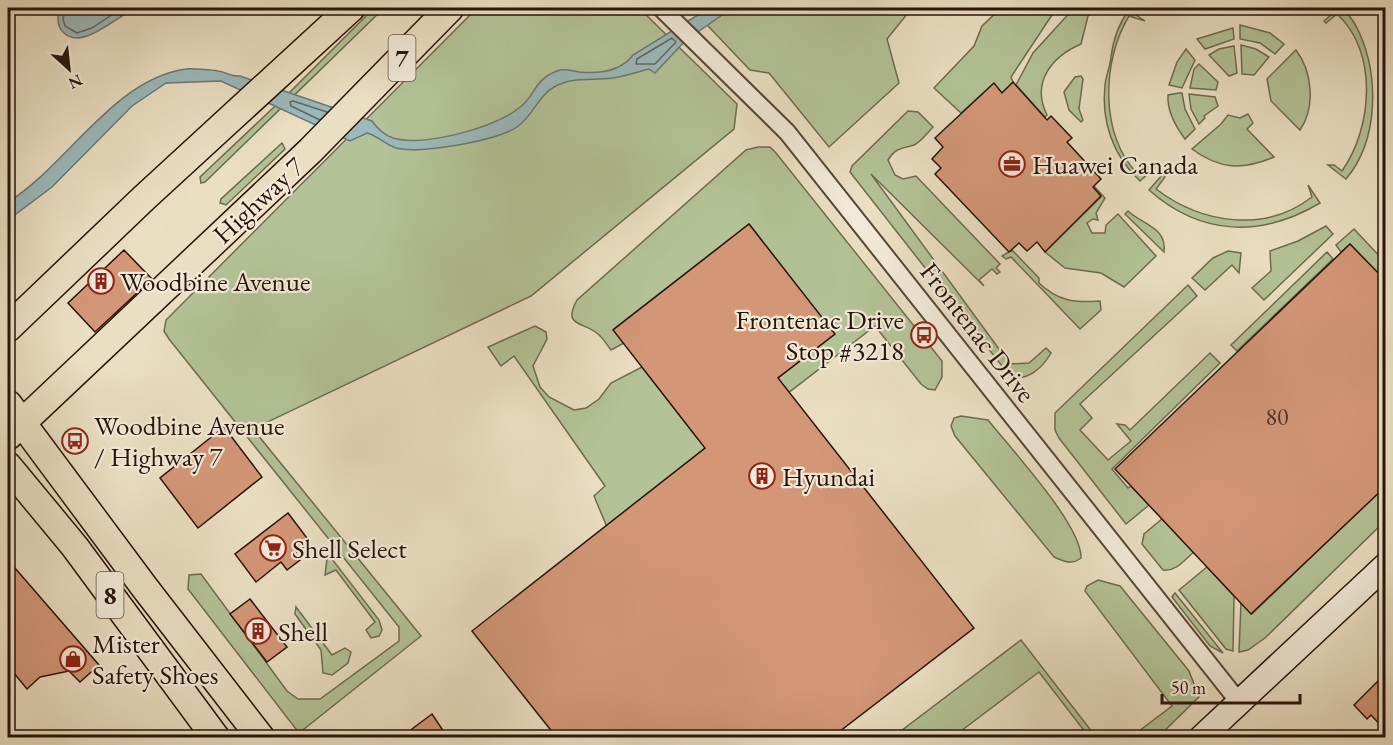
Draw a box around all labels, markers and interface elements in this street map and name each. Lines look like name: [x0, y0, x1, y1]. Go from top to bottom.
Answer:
road number: 7: [388, 35, 416, 81]
north arrow: [39, 39, 99, 99]
text: N: [65, 70, 86, 94]
place label: Huawei Canada: [1032, 147, 1198, 182]
street label: Highway 7: [205, 148, 312, 251]
office icon: Huawei Canada: [997, 149, 1027, 179]
street label: Frontenac Drive: [912, 255, 1044, 409]
place label: Woodbine Avenue: [120, 264, 311, 299]
building icon: Woodbine Avenue: [86, 266, 116, 296]
place label: Frontenac Drive Stop #3218: [735, 302, 904, 368]
bus stop icon: Frontenac Drive Stop #3218: [909, 320, 939, 350]
house number: 80: [1265, 401, 1289, 432]
place label: Woodbine Avenue / Highway 7: [94, 408, 285, 474]
bus stop icon: Woodbine Avenue / Highway 7: [60, 426, 90, 456]
place label: Hyundai: [782, 459, 876, 494]
building icon: Hyundai: [747, 461, 777, 491]
place label: Shell Select: [292, 531, 407, 566]
supermarket icon: Shell Select: [258, 533, 288, 563]
road number: 8: [96, 572, 124, 618]
place label: Shell: [278, 614, 328, 649]
building icon: Shell: [243, 616, 273, 646]
place label: Mister Safety Shoes: [92, 626, 219, 692]
shop icon: Mister Safety Shoes: [58, 644, 88, 674]
scale bar: [1162, 667, 1300, 705]
text: 50 m: [1171, 676, 1206, 699]

